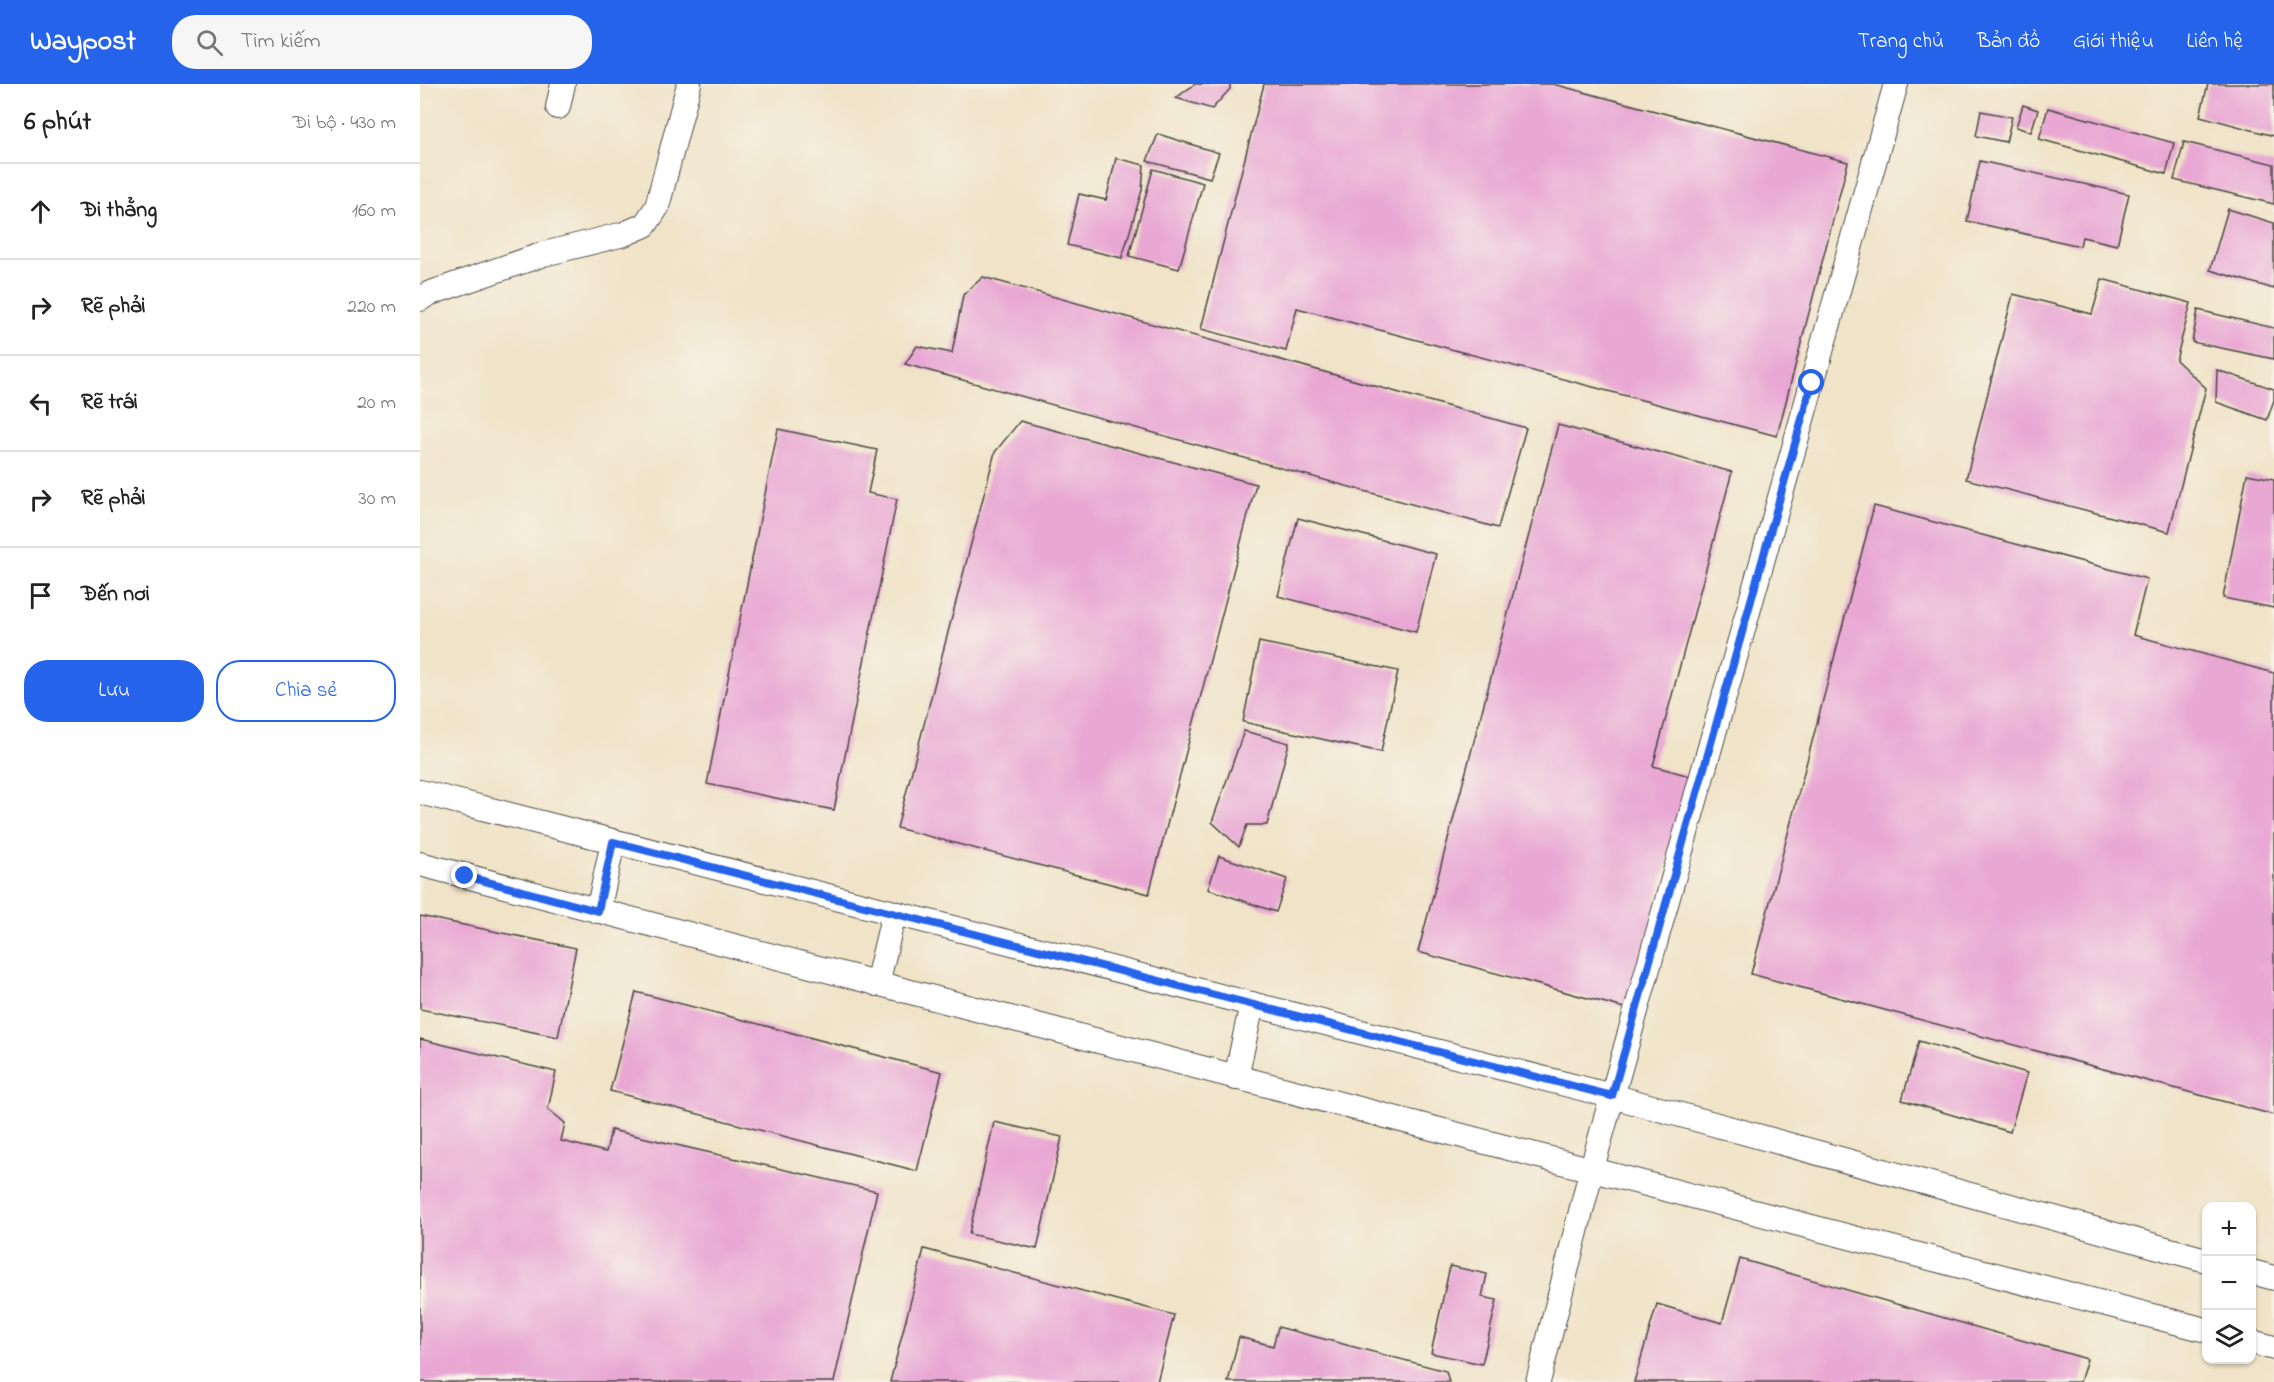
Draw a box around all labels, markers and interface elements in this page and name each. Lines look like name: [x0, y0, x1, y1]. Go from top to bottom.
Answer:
search box: [172, 15, 592, 69]
text: Waypost: [30, 22, 136, 63]
icon: search: [193, 26, 226, 59]
text: Tìm kiếm: [241, 26, 321, 58]
text: Trang chủ: [1858, 27, 1944, 57]
text: Bản đồ: [1977, 27, 2040, 57]
text: Giới thiệu: [2073, 27, 2154, 57]
text: Liên hệ: [2187, 27, 2244, 57]
text: 6 phút: [24, 104, 91, 142]
text: Đi bộ · 430 m: [293, 109, 396, 138]
icon: ahead: [24, 195, 57, 228]
text: Đi thẳng: [81, 195, 157, 227]
text: 160 m: [352, 197, 396, 226]
icon: right: [24, 291, 57, 324]
text: Rẽ phải: [81, 291, 145, 323]
text: 220 m: [347, 293, 396, 322]
route start: [1798, 369, 1824, 395]
icon: left: [24, 387, 57, 420]
text: Rẽ trái: [81, 387, 138, 419]
text: 20 m: [357, 389, 396, 418]
icon: right: [24, 483, 57, 516]
text: Rẽ phải: [81, 483, 145, 515]
text: 30 m: [359, 485, 396, 514]
icon: arrive: [24, 579, 57, 612]
text: Đến nơi: [81, 579, 150, 611]
button: Lưu: [24, 660, 204, 722]
button: Chia sẻ: [216, 660, 396, 722]
route end: [451, 862, 477, 888]
map controls: [2202, 1202, 2256, 1364]
button: +: [2202, 1202, 2256, 1256]
button: −: [2202, 1256, 2256, 1310]
button: layers: [2202, 1310, 2256, 1364]

